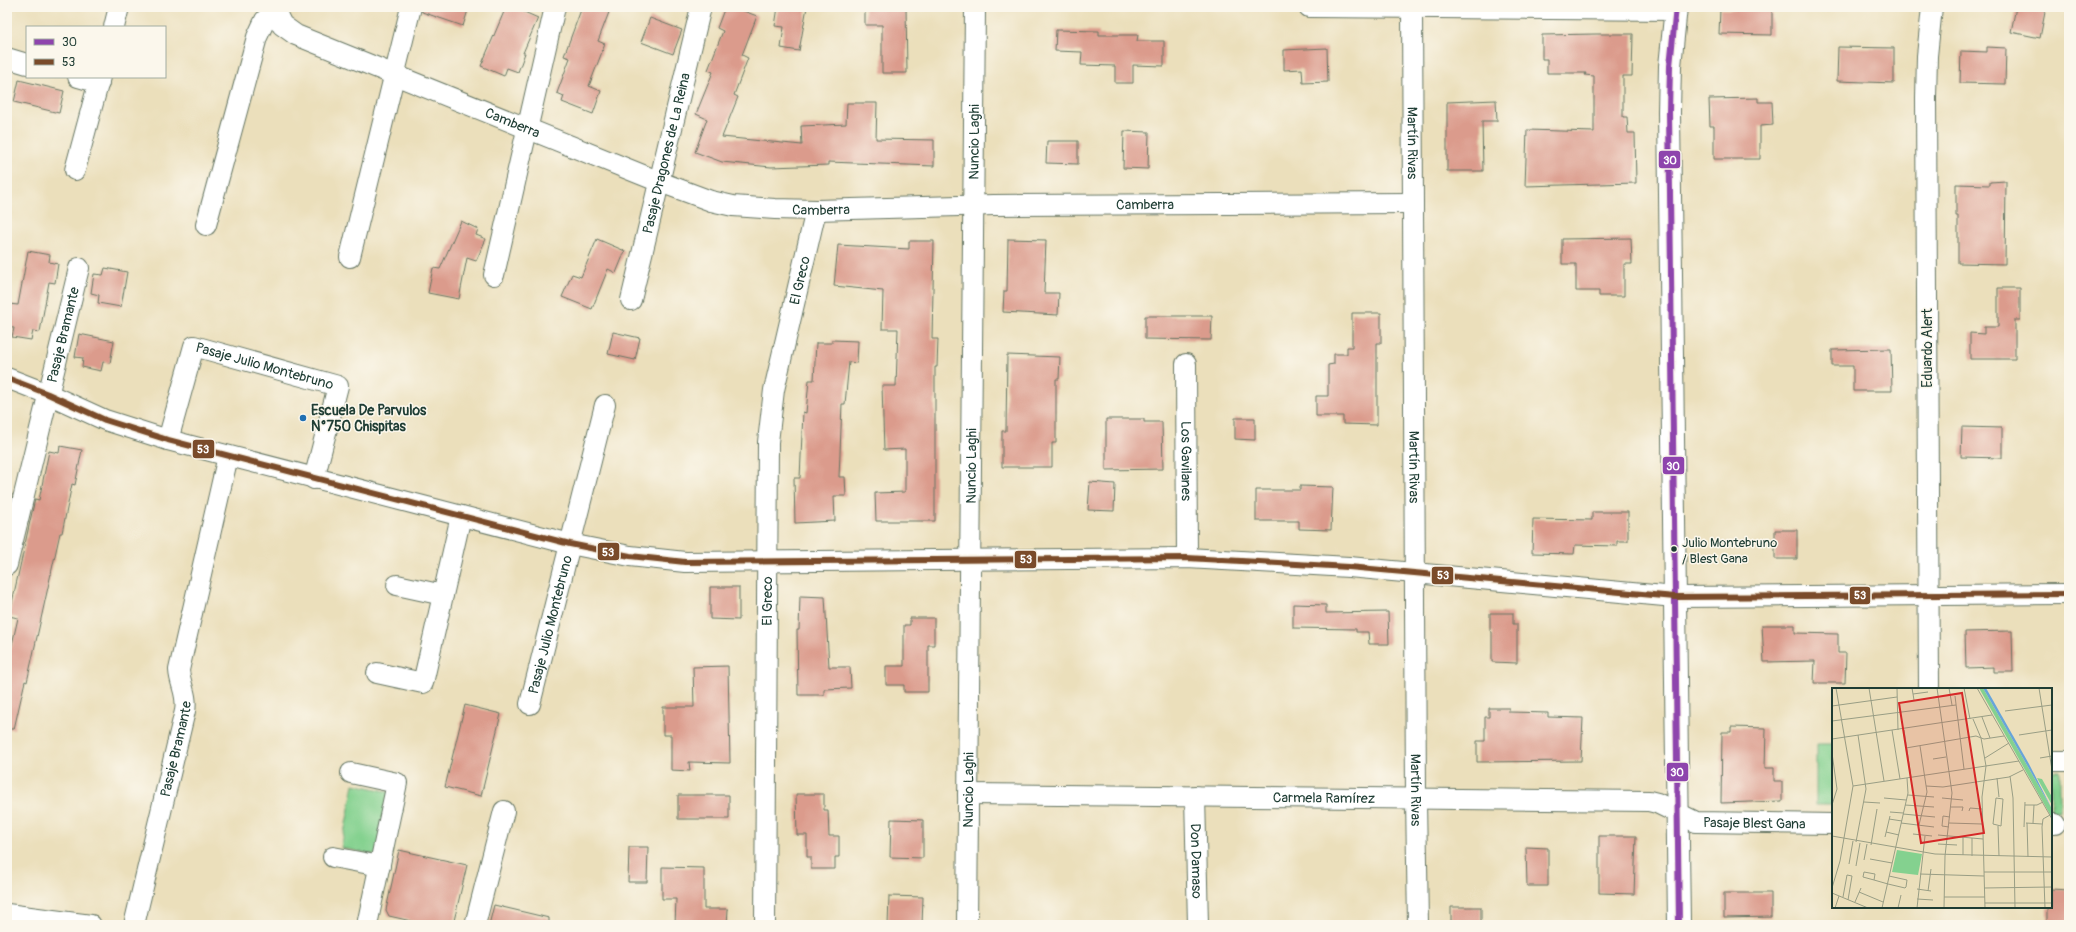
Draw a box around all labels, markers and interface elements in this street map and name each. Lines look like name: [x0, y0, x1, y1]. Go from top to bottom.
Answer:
legend: [26, 26, 166, 78]
text: 30: [62, 35, 77, 50]
text: 53: [62, 55, 76, 70]
street label: Pasaje Dragones de La Reina: [639, 71, 694, 235]
street label: Camberra: [482, 104, 543, 142]
street label: Nuncio Laghi: [965, 104, 983, 180]
street label: Martín Rivas: [1404, 107, 1421, 180]
line badge: 30: [1658, 150, 1681, 169]
text: 30: [1663, 154, 1677, 167]
street label: Camberra: [1116, 196, 1174, 213]
street label: Camberra: [792, 201, 850, 219]
street label: El Greco: [786, 254, 814, 306]
street label: Pasaje Bramante: [44, 285, 83, 384]
street label: Eduardo Alert: [1919, 308, 1936, 388]
street label: Pasaje Julio Montebruno: [194, 339, 336, 394]
place label: Escuela De Parvulos N°750 Chispitas: [311, 402, 427, 435]
marker: Escuela De Parvulos N°750 Chispitas: [298, 413, 308, 423]
street label: Los Gavilanes: [1177, 421, 1195, 502]
street label: Nuncio Laghi: [963, 428, 980, 504]
street label: Martín Rivas: [1405, 431, 1423, 504]
line badge: 53: [192, 439, 215, 459]
text: 53: [197, 443, 209, 456]
line badge: 30: [1662, 456, 1685, 475]
text: 30: [1666, 460, 1680, 473]
place label: Julio Montebruno / Blest Gana: [1682, 535, 1777, 567]
line badge: 53: [597, 542, 620, 561]
marker: Julio Montebruno / Blest Gana: [1669, 544, 1679, 554]
text: 53: [602, 546, 614, 559]
line badge: 53: [1014, 550, 1037, 569]
street label: Pasaje Julio Montebruno: [525, 553, 576, 696]
text: 53: [1020, 553, 1032, 566]
line badge: 53: [1431, 566, 1454, 585]
text: 53: [1437, 569, 1449, 582]
street label: El Greco: [759, 576, 776, 626]
line badge: 53: [1849, 586, 1871, 605]
text: 53: [1854, 589, 1866, 602]
inset map: [1832, 688, 2052, 908]
street label: Pasaje Bramante: [157, 701, 195, 799]
street label: Nuncio Laghi: [960, 752, 978, 828]
street label: Martín Rivas: [1407, 754, 1424, 827]
line badge: 30: [1666, 762, 1689, 782]
text: 30: [1670, 766, 1684, 779]
street label: Carmela Ramírez: [1273, 789, 1375, 807]
street label: Pasaje Blest Gana: [1703, 814, 1806, 833]
street label: Don Damaso: [1187, 823, 1205, 899]

